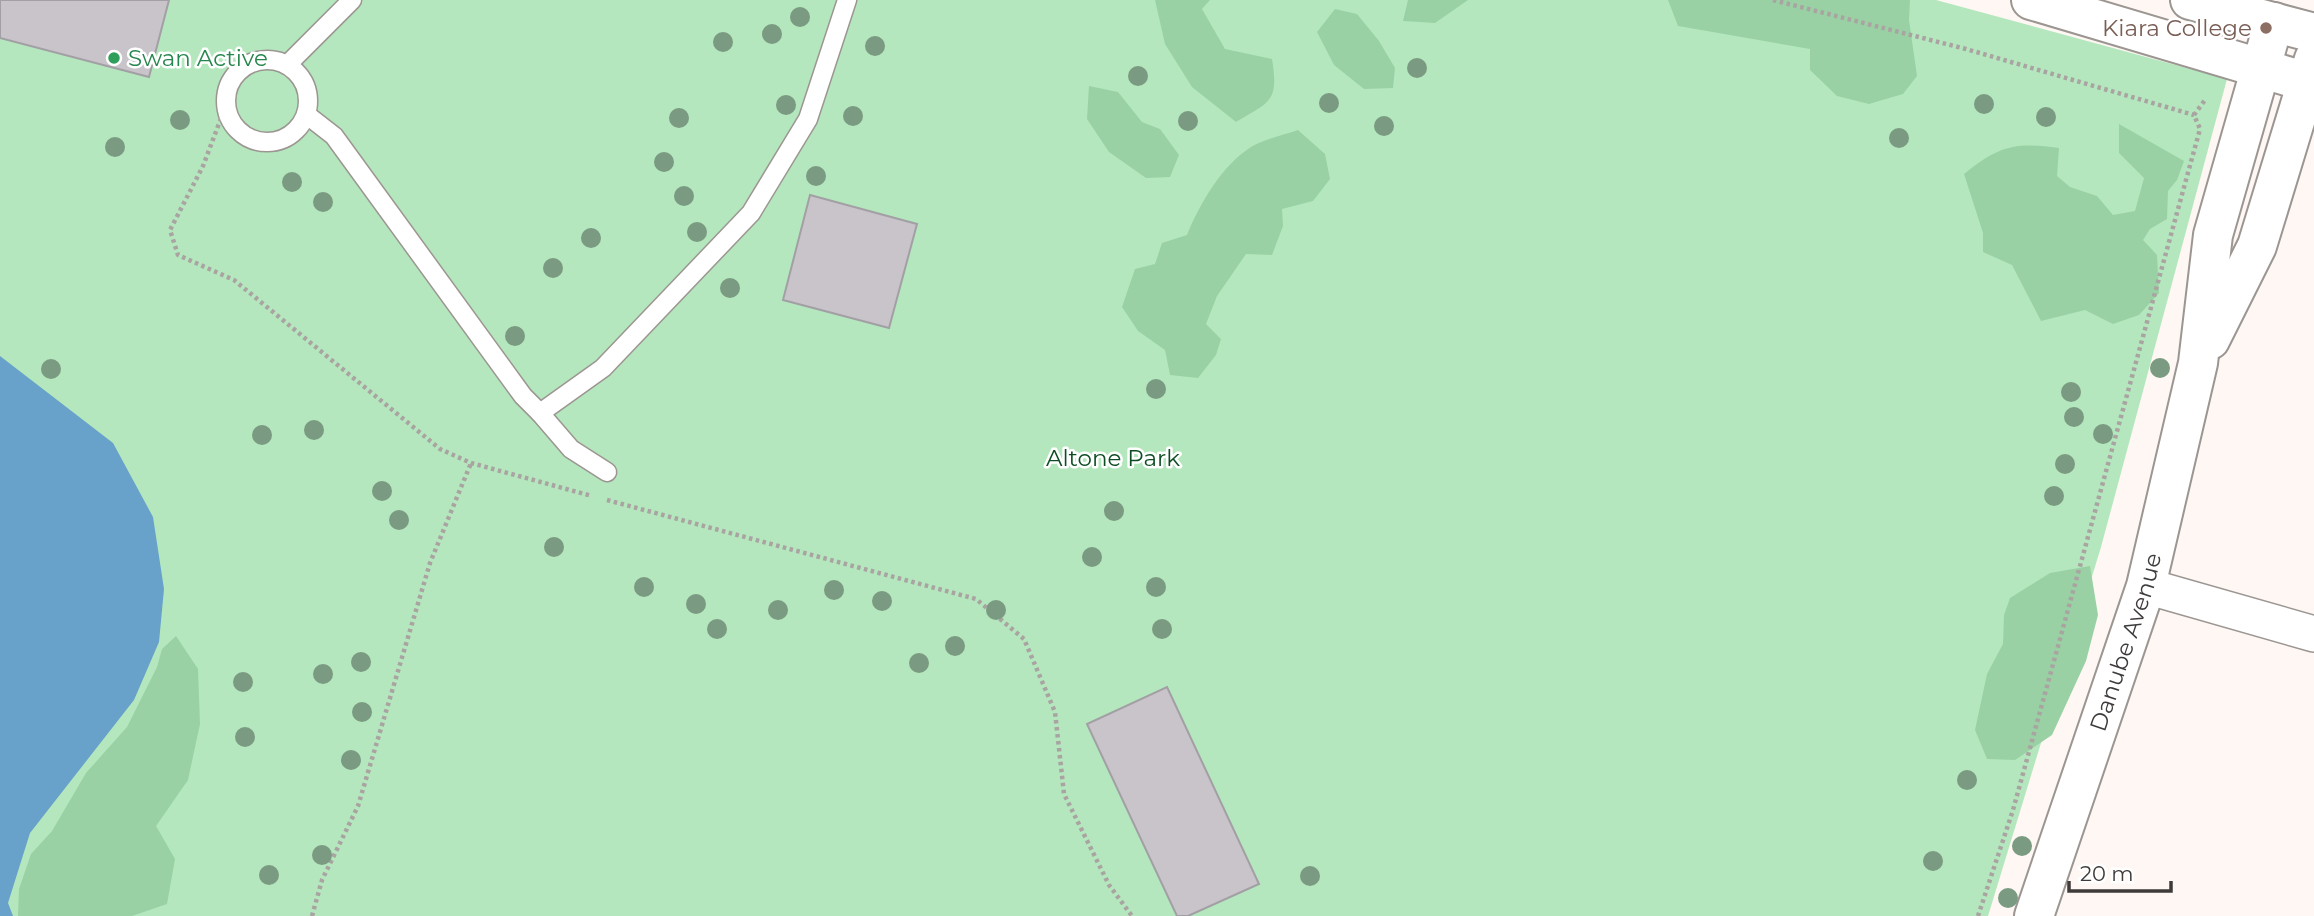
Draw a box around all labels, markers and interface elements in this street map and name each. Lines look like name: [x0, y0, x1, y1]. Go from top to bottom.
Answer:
place label: Kiara College: [2102, 14, 2252, 42]
marker: Kiara College: [2258, 20, 2274, 36]
place label: Swan Active: [128, 44, 268, 72]
marker: Swan Active: [106, 50, 122, 66]
park label: Altone Park: [1046, 444, 1180, 472]
street label: Danube Avenue: [2084, 550, 2167, 735]
scale bar: [2069, 850, 2170, 894]
text: 20 m: [2080, 861, 2134, 886]

